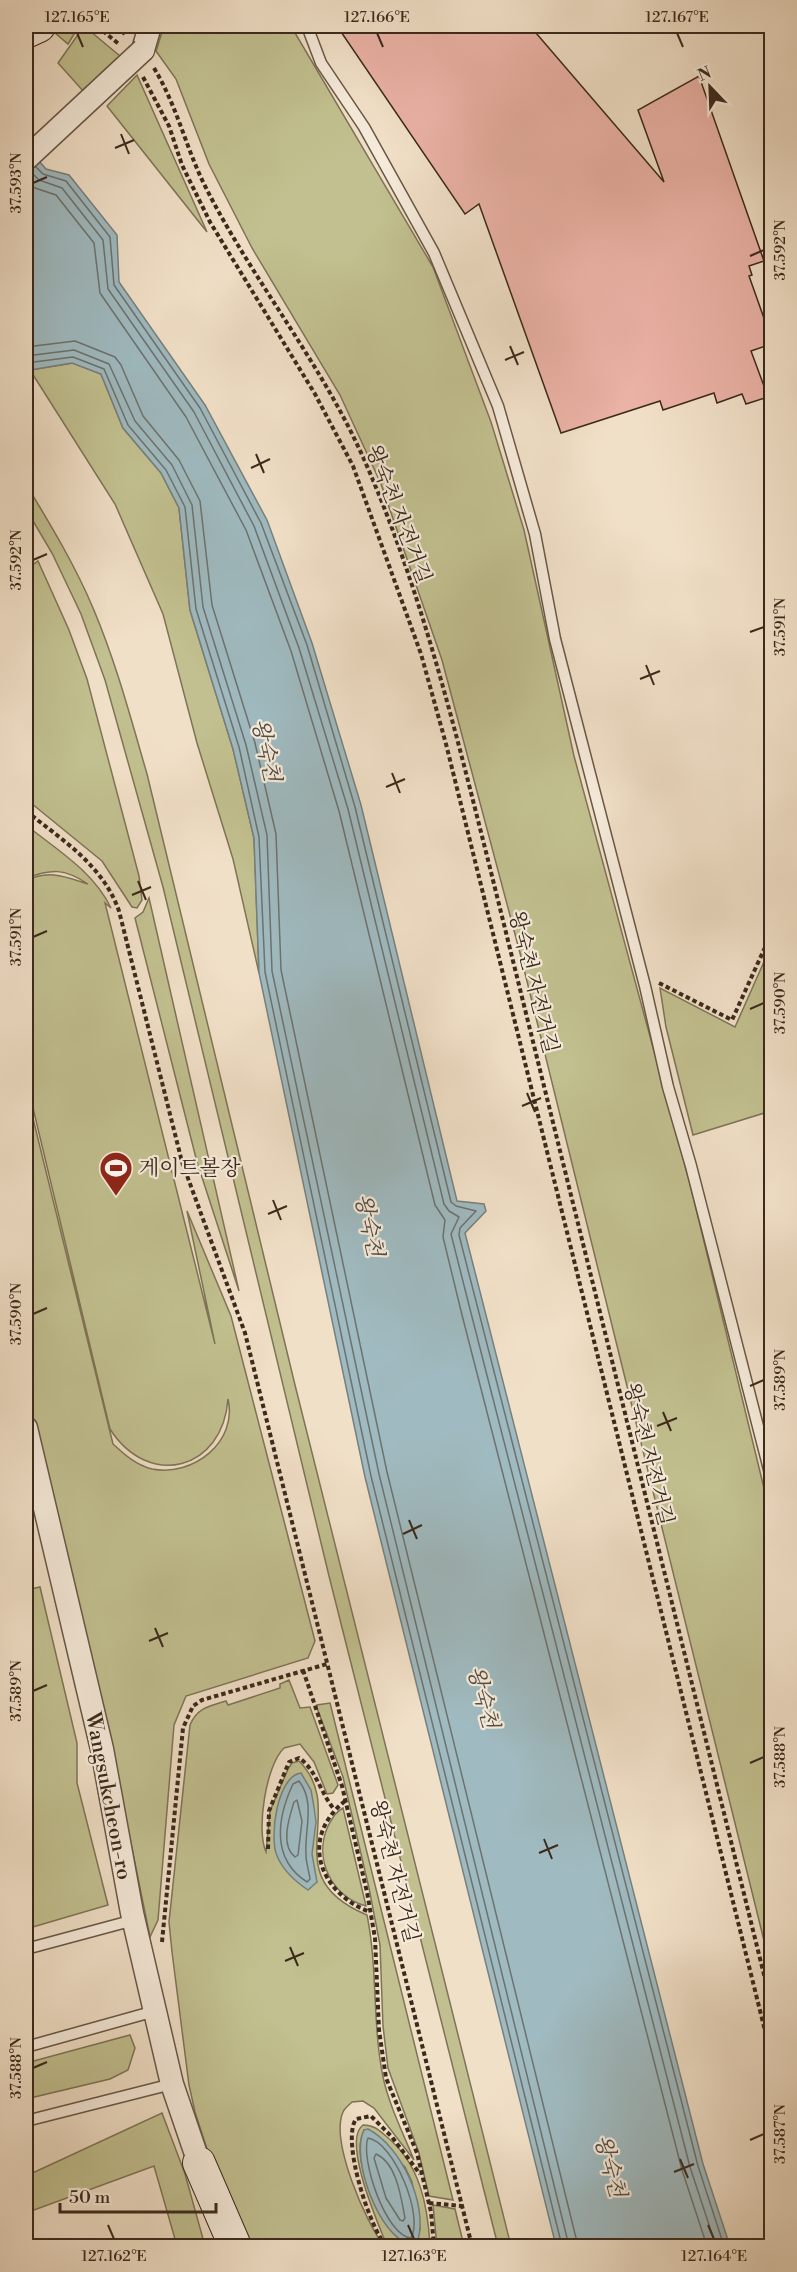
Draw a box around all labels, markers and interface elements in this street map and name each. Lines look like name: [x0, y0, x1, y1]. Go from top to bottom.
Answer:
text: 127.165°E: [44, 8, 110, 27]
text: 127.166°E: [344, 8, 410, 27]
text: 127.167°E: [645, 8, 709, 27]
north arrow: [680, 57, 740, 117]
text: N: [695, 62, 715, 86]
text: 37.593°N: [7, 153, 26, 213]
text: 37.592°N: [771, 219, 790, 281]
street label: 왕숙천 자전거길: [360, 441, 436, 587]
text: 37.592°N: [7, 529, 26, 591]
text: 37.591°N: [771, 598, 790, 656]
water label: 왕숙천: [246, 716, 286, 786]
text: 37.591°N: [7, 908, 26, 966]
street label: 왕숙천 자전거길: [503, 908, 563, 1056]
text: 37.590°N: [771, 972, 790, 1034]
sports icon: 게이트볼장: [98, 1150, 134, 1197]
place label: 게이트볼장: [139, 1156, 241, 1182]
water label: 왕숙천: [349, 1191, 389, 1261]
text: 37.590°N: [7, 1283, 26, 1345]
text: 37.589°N: [771, 1349, 790, 1411]
street label: 왕숙천 자전거길: [618, 1380, 678, 1528]
text: 37.589°N: [7, 1660, 26, 1722]
water label: 왕숙천: [461, 1663, 504, 1733]
street label: Wangsukcheon-ro: [79, 1709, 137, 1882]
text: 37.588°N: [771, 1726, 790, 1788]
street label: 왕숙천 자전거길: [364, 1797, 424, 1945]
text: 37.588°N: [7, 2037, 26, 2099]
text: 37.587°N: [771, 2104, 790, 2164]
water label: 왕숙천: [588, 2132, 631, 2202]
scale bar: [60, 2176, 216, 2214]
text: 50 m: [69, 2186, 111, 2209]
text: 127.162°E: [81, 2247, 147, 2266]
text: 127.163°E: [381, 2247, 447, 2266]
text: 127.164°E: [681, 2247, 747, 2266]

